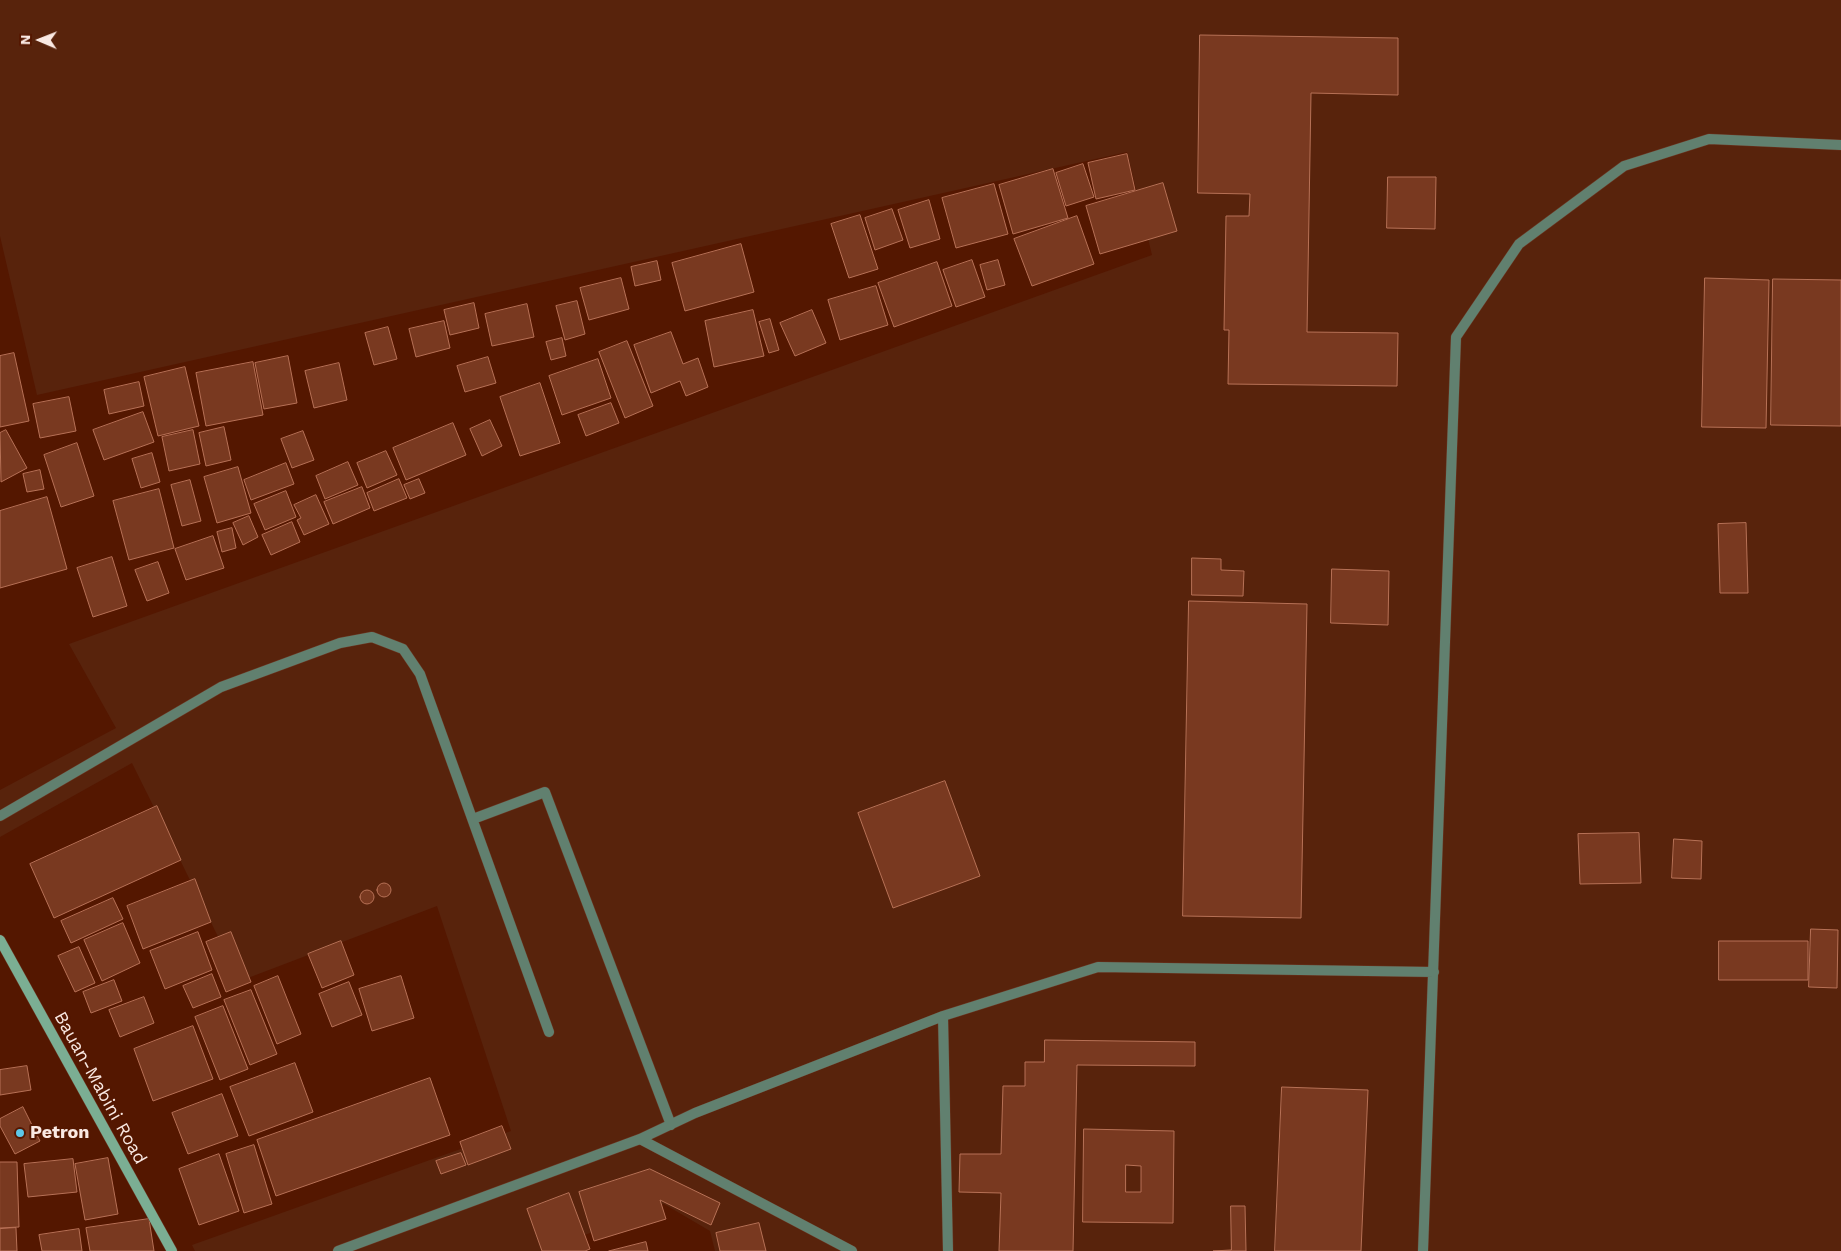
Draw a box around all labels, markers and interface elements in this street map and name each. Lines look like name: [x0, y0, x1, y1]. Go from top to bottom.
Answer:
north arrow: [15, 15, 65, 65]
text: N: [17, 34, 33, 45]
street label: Bauan-Mabini Road: [49, 1008, 151, 1168]
place label: Petron: [30, 1122, 89, 1144]
marker: Petron: [14, 1127, 26, 1139]

